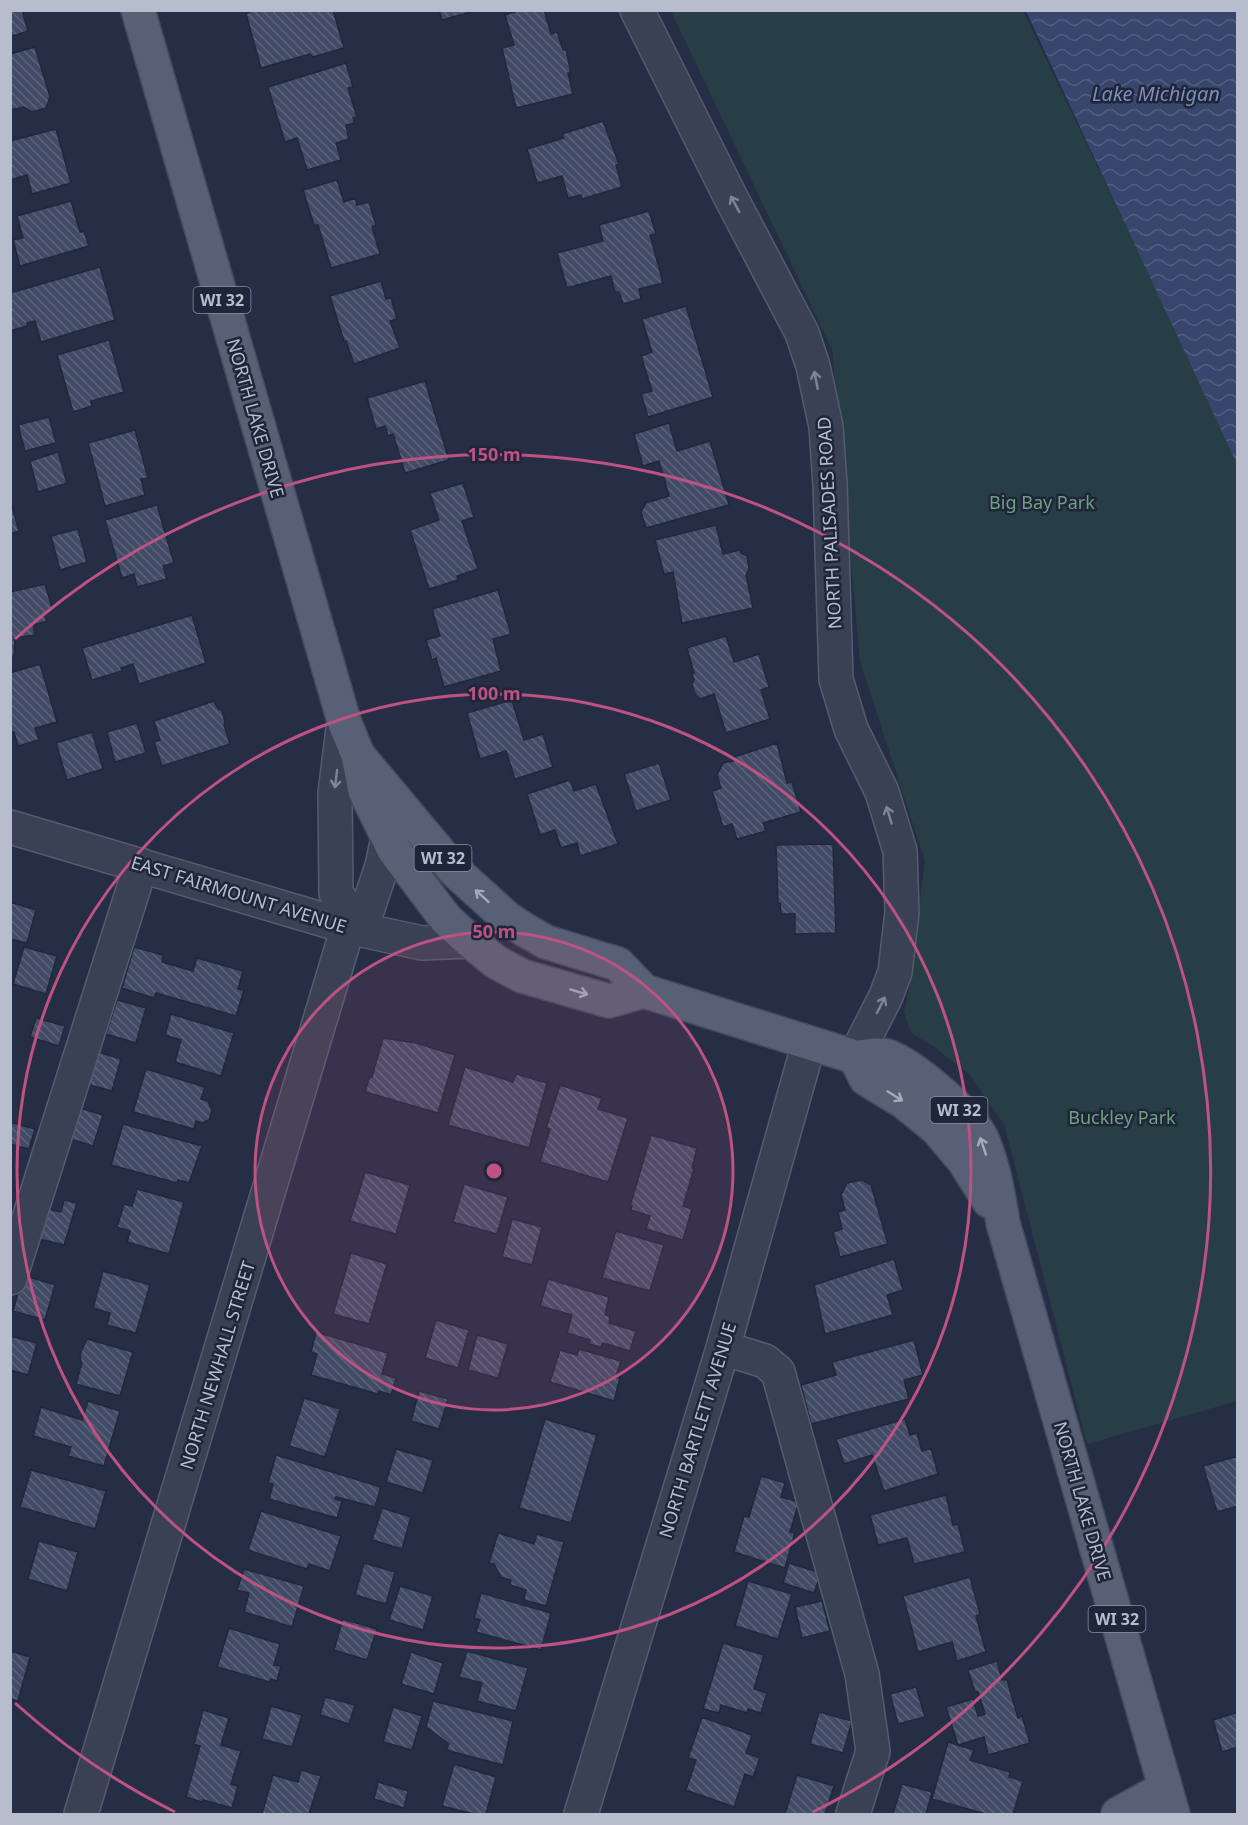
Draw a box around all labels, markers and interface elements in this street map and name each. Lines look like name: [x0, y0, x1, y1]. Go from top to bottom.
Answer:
water label: Lake Michigan: [1092, 80, 1220, 107]
one-way arrow: [729, 195, 740, 213]
road number: WI 32: [194, 287, 250, 313]
street label: NORTH LAKE DRIVE: [222, 335, 290, 501]
one-way arrow: [810, 370, 821, 390]
street label: NORTH PALISADES ROAD: [811, 416, 847, 630]
text: 150 m: [467, 442, 521, 466]
park label: Big Bay Park: [989, 490, 1095, 514]
text: 100 m: [467, 681, 521, 705]
one-way arrow: [331, 768, 342, 788]
one-way arrow: [883, 806, 894, 825]
road number: WI 32: [414, 845, 472, 871]
street label: EAST FAIRMOUNT AVENUE: [128, 850, 350, 938]
one-way arrow: [474, 889, 489, 903]
text: 50 m: [473, 919, 515, 943]
one-way arrow: [569, 987, 588, 998]
one-way arrow: [875, 997, 887, 1014]
one-way arrow: [886, 1091, 903, 1103]
road number: WI 32: [930, 1097, 988, 1123]
park label: Buckley Park: [1068, 1105, 1176, 1129]
one-way arrow: [977, 1137, 988, 1156]
centre of rings: [484, 1161, 504, 1181]
street label: NORTH NEWHALL STREET: [174, 1258, 260, 1472]
street label: NORTH BARTLETT AVENUE: [653, 1319, 741, 1541]
street label: NORTH LAKE DRIVE: [1049, 1418, 1117, 1584]
road number: WI 32: [1088, 1606, 1146, 1632]

